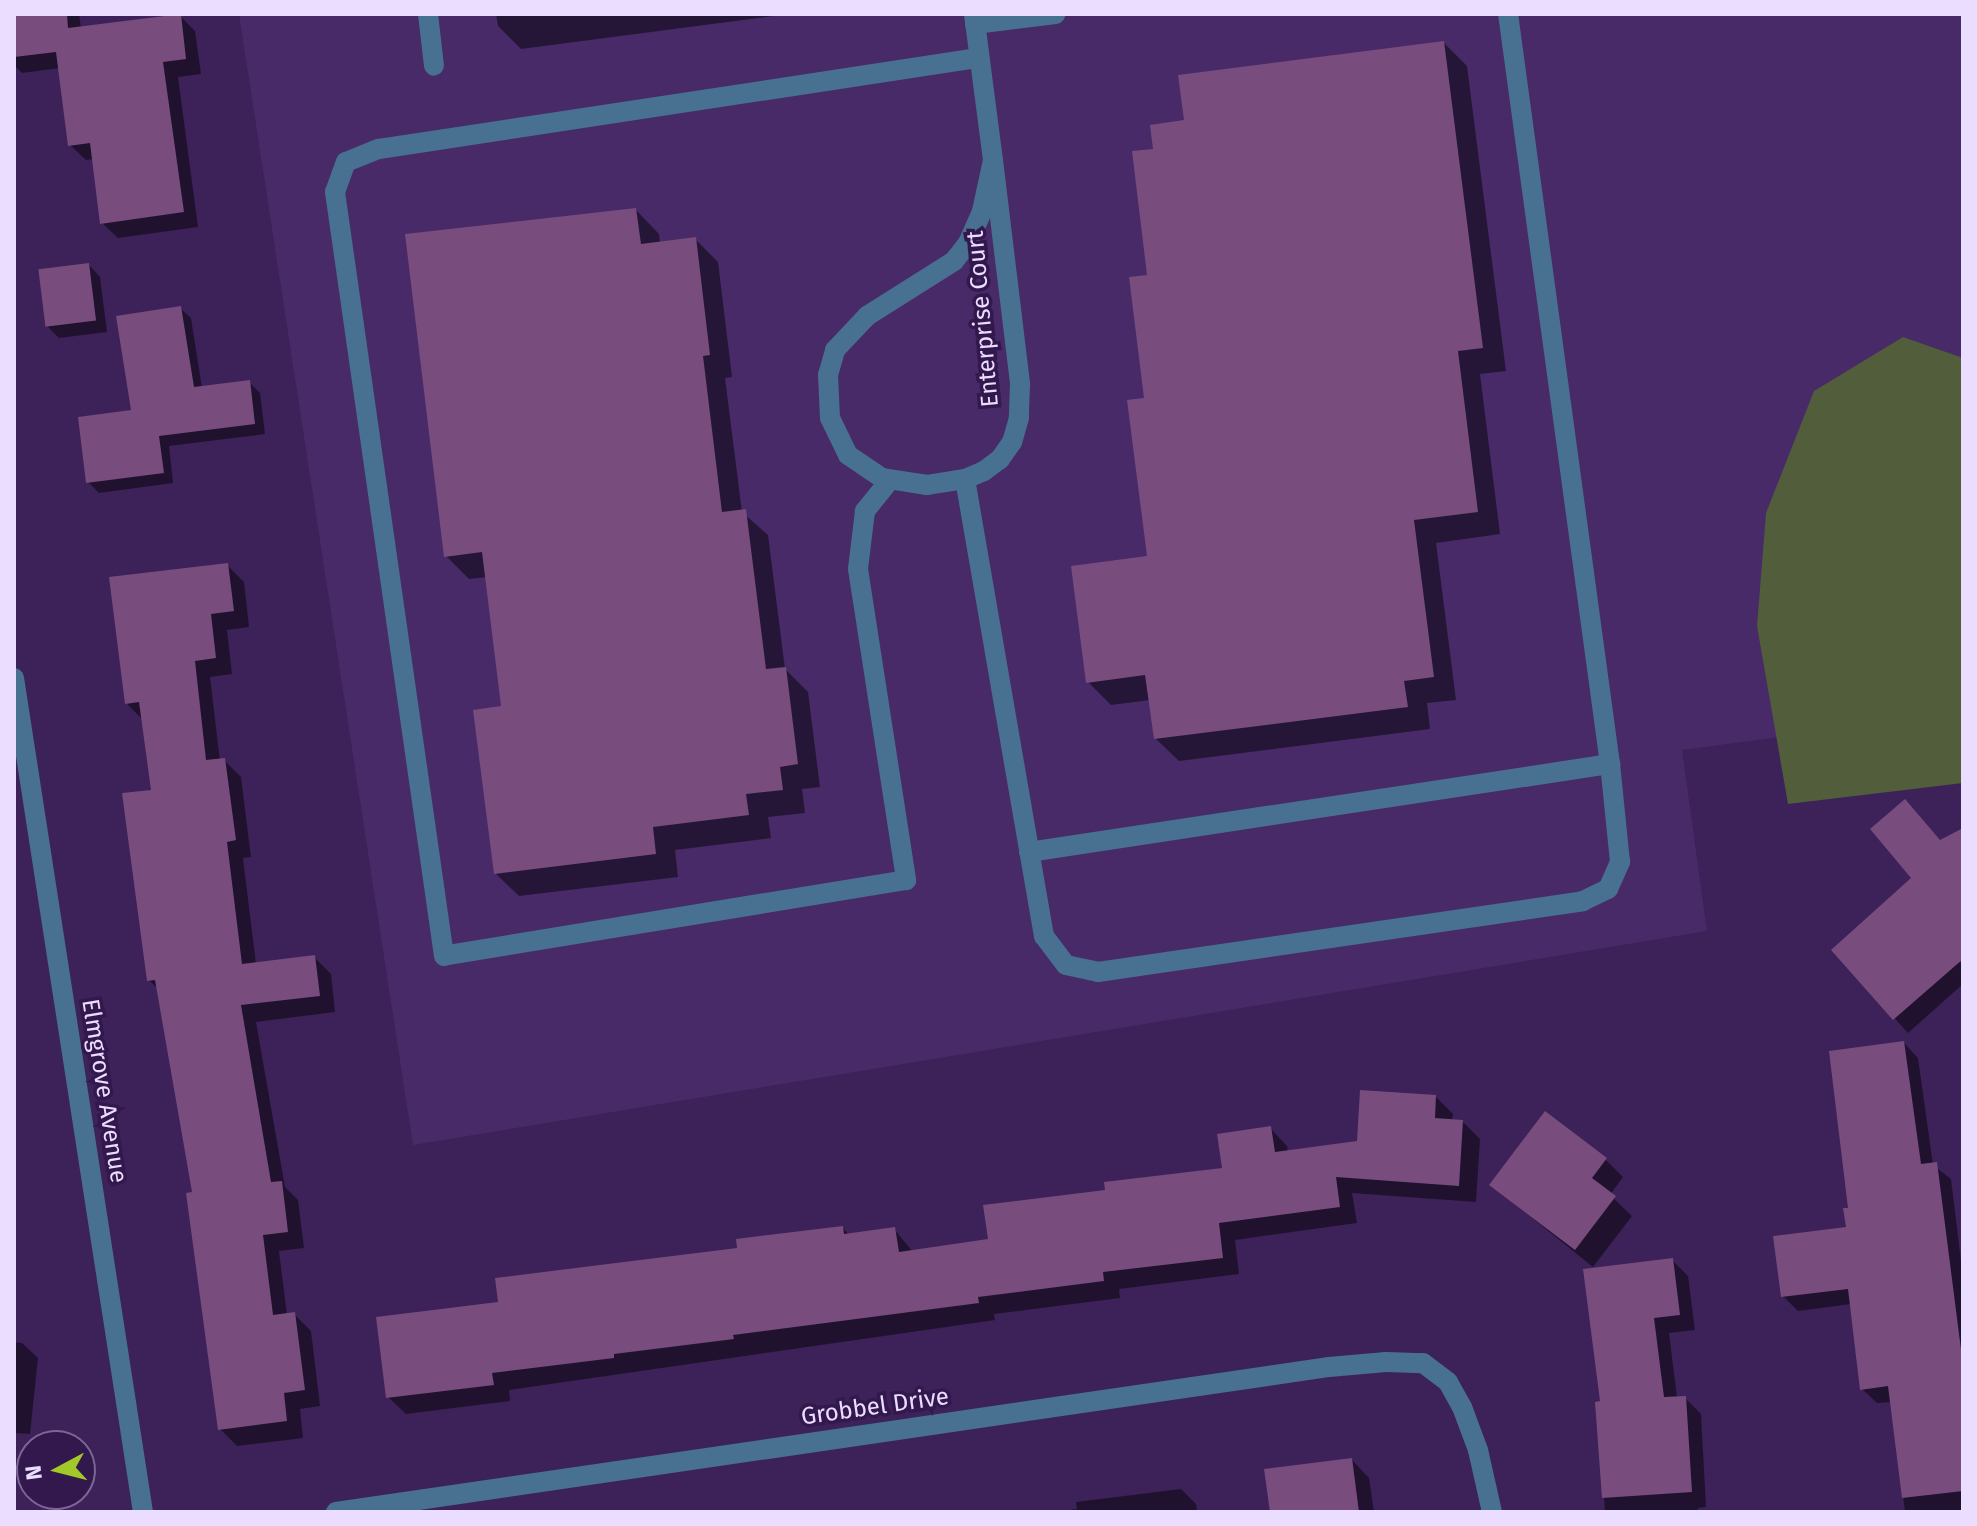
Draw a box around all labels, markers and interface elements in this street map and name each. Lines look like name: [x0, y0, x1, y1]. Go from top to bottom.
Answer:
street label: Enterprise Court: [961, 230, 1005, 408]
street label: Elmgrove Avenue: [75, 997, 133, 1185]
street label: Grobbel Drive: [799, 1382, 951, 1432]
north arrow: [16, 1430, 96, 1510]
text: N: [19, 1464, 48, 1482]

